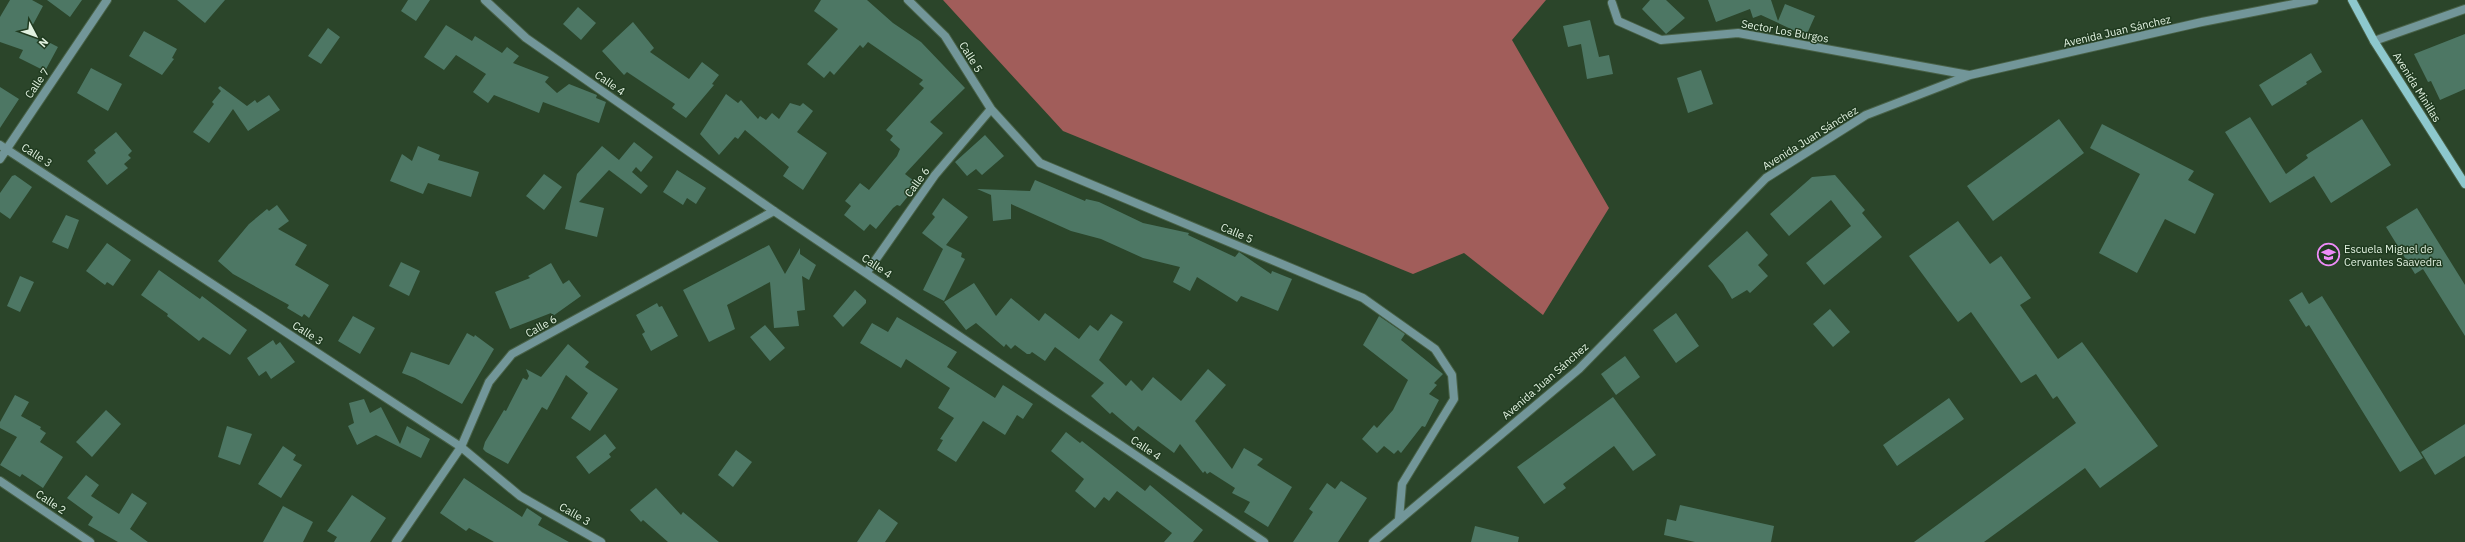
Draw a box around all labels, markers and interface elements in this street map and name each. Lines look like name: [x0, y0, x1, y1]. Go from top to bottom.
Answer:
street label: Avenida Juan Sánchez: [2062, 12, 2172, 50]
north arrow: [16, 16, 56, 56]
street label: Sector Los Burgos: [1740, 16, 1830, 46]
text: N: [36, 35, 51, 50]
street label: Calle 5: [956, 39, 986, 75]
street label: Avenida Minillas: [2390, 49, 2444, 125]
street label: Calle 7: [22, 65, 52, 101]
street label: Calle 4: [592, 68, 628, 99]
street label: Avenida Juan Sánchez: [1760, 103, 1860, 173]
street label: Calle 3: [19, 140, 55, 170]
street label: Calle 6: [901, 164, 933, 200]
street label: Calle 5: [1219, 220, 1255, 246]
school or university icon: Escuela Miguel de Cervantes Saavedra: [2316, 242, 2342, 268]
place label: Escuela Miguel de Cervantes Saavedra: [2344, 242, 2442, 269]
street label: Calle 4: [859, 251, 895, 281]
street label: Calle 6: [523, 312, 559, 340]
street label: Calle 3: [290, 318, 326, 348]
street label: Avenida Juan Sánchez: [1499, 340, 1591, 422]
street label: Calle 4: [1128, 433, 1164, 463]
street label: Calle 2: [33, 487, 69, 517]
street label: Calle 3: [557, 499, 593, 529]

